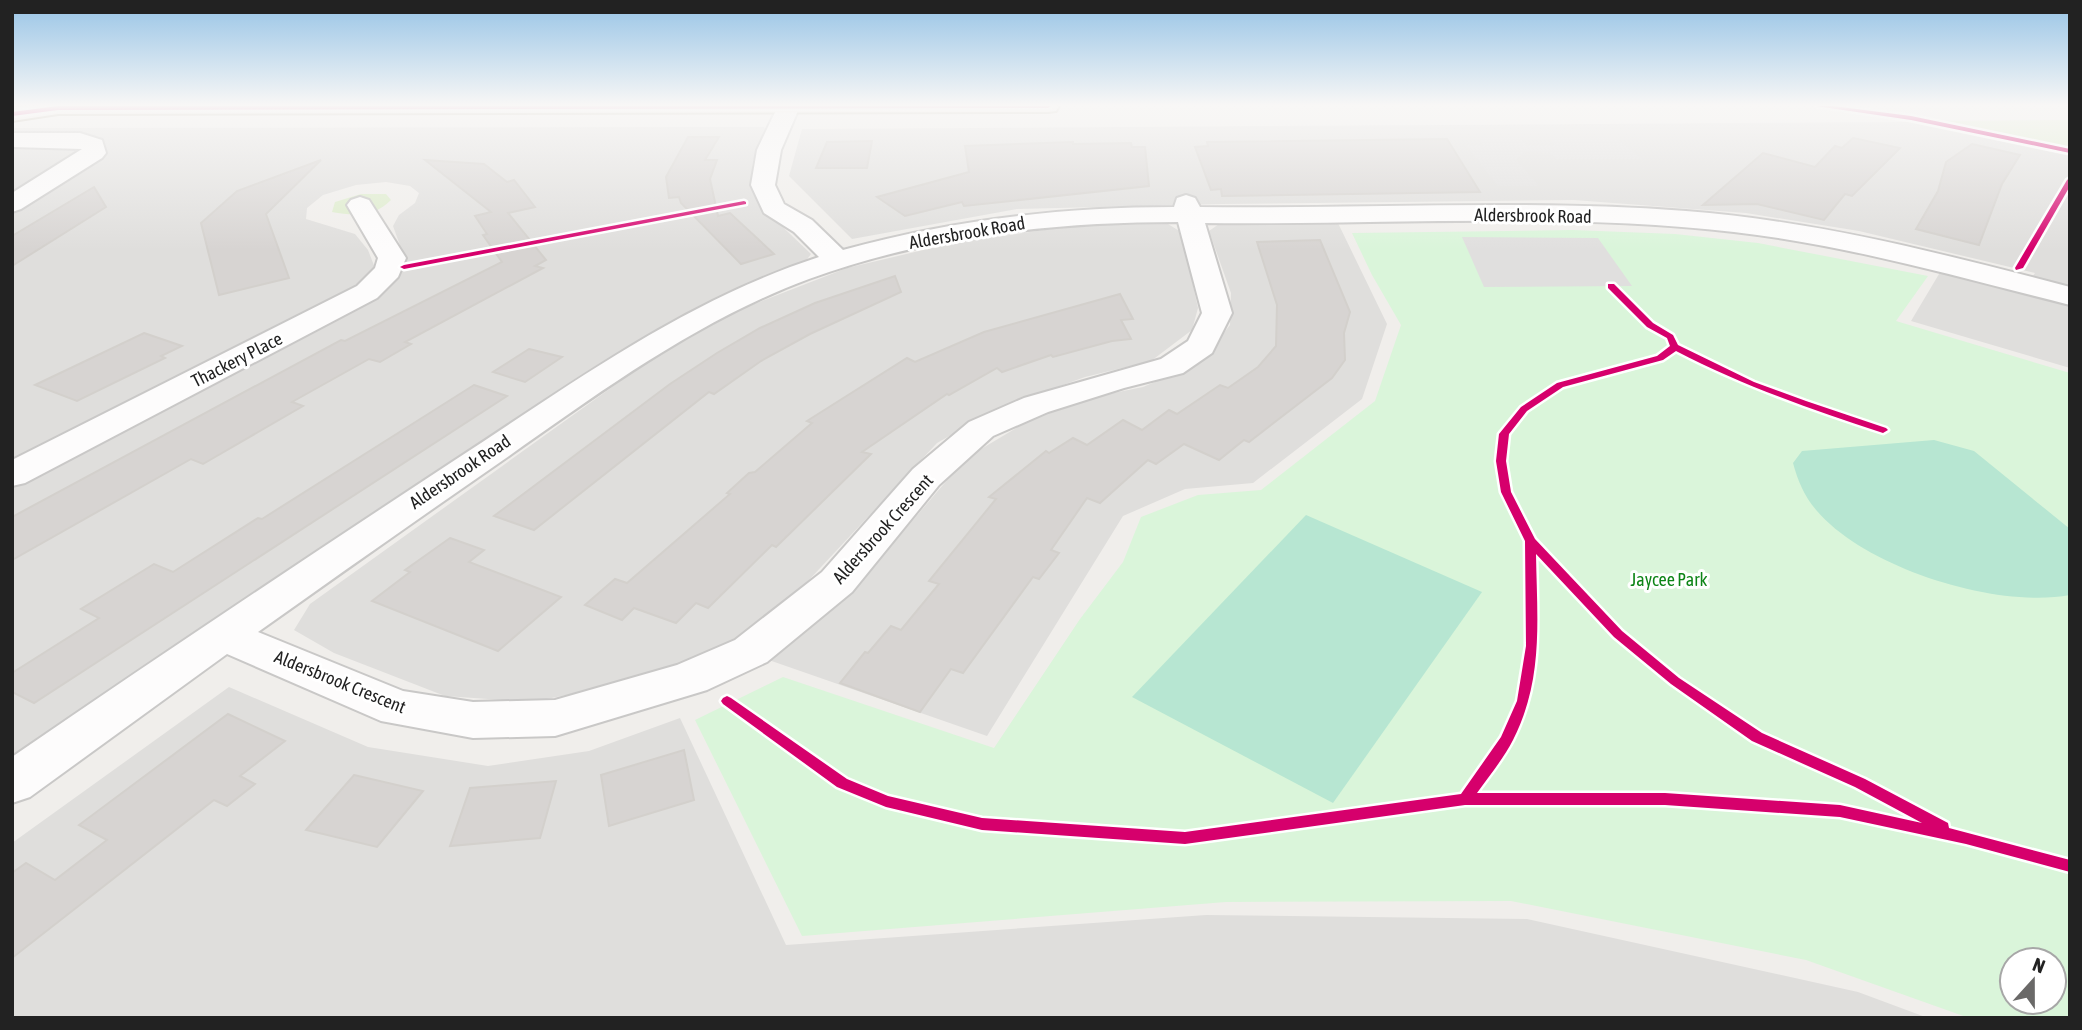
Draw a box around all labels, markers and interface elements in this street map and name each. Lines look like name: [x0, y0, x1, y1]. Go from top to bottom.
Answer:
street label: Aldersbrook Road: [1474, 204, 1592, 227]
street label: Aldersbrook Road: [907, 212, 1026, 253]
street label: Thackery Place: [188, 328, 286, 391]
street label: Aldersbrook Road: [405, 430, 514, 513]
street label: Aldersbrook Crescent: [828, 470, 937, 588]
park label: Jaycee Park: [1631, 569, 1707, 590]
street label: Aldersbrook Crescent: [272, 646, 409, 717]
north arrow: [1998, 946, 2068, 1016]
text: N: [2030, 953, 2048, 977]

